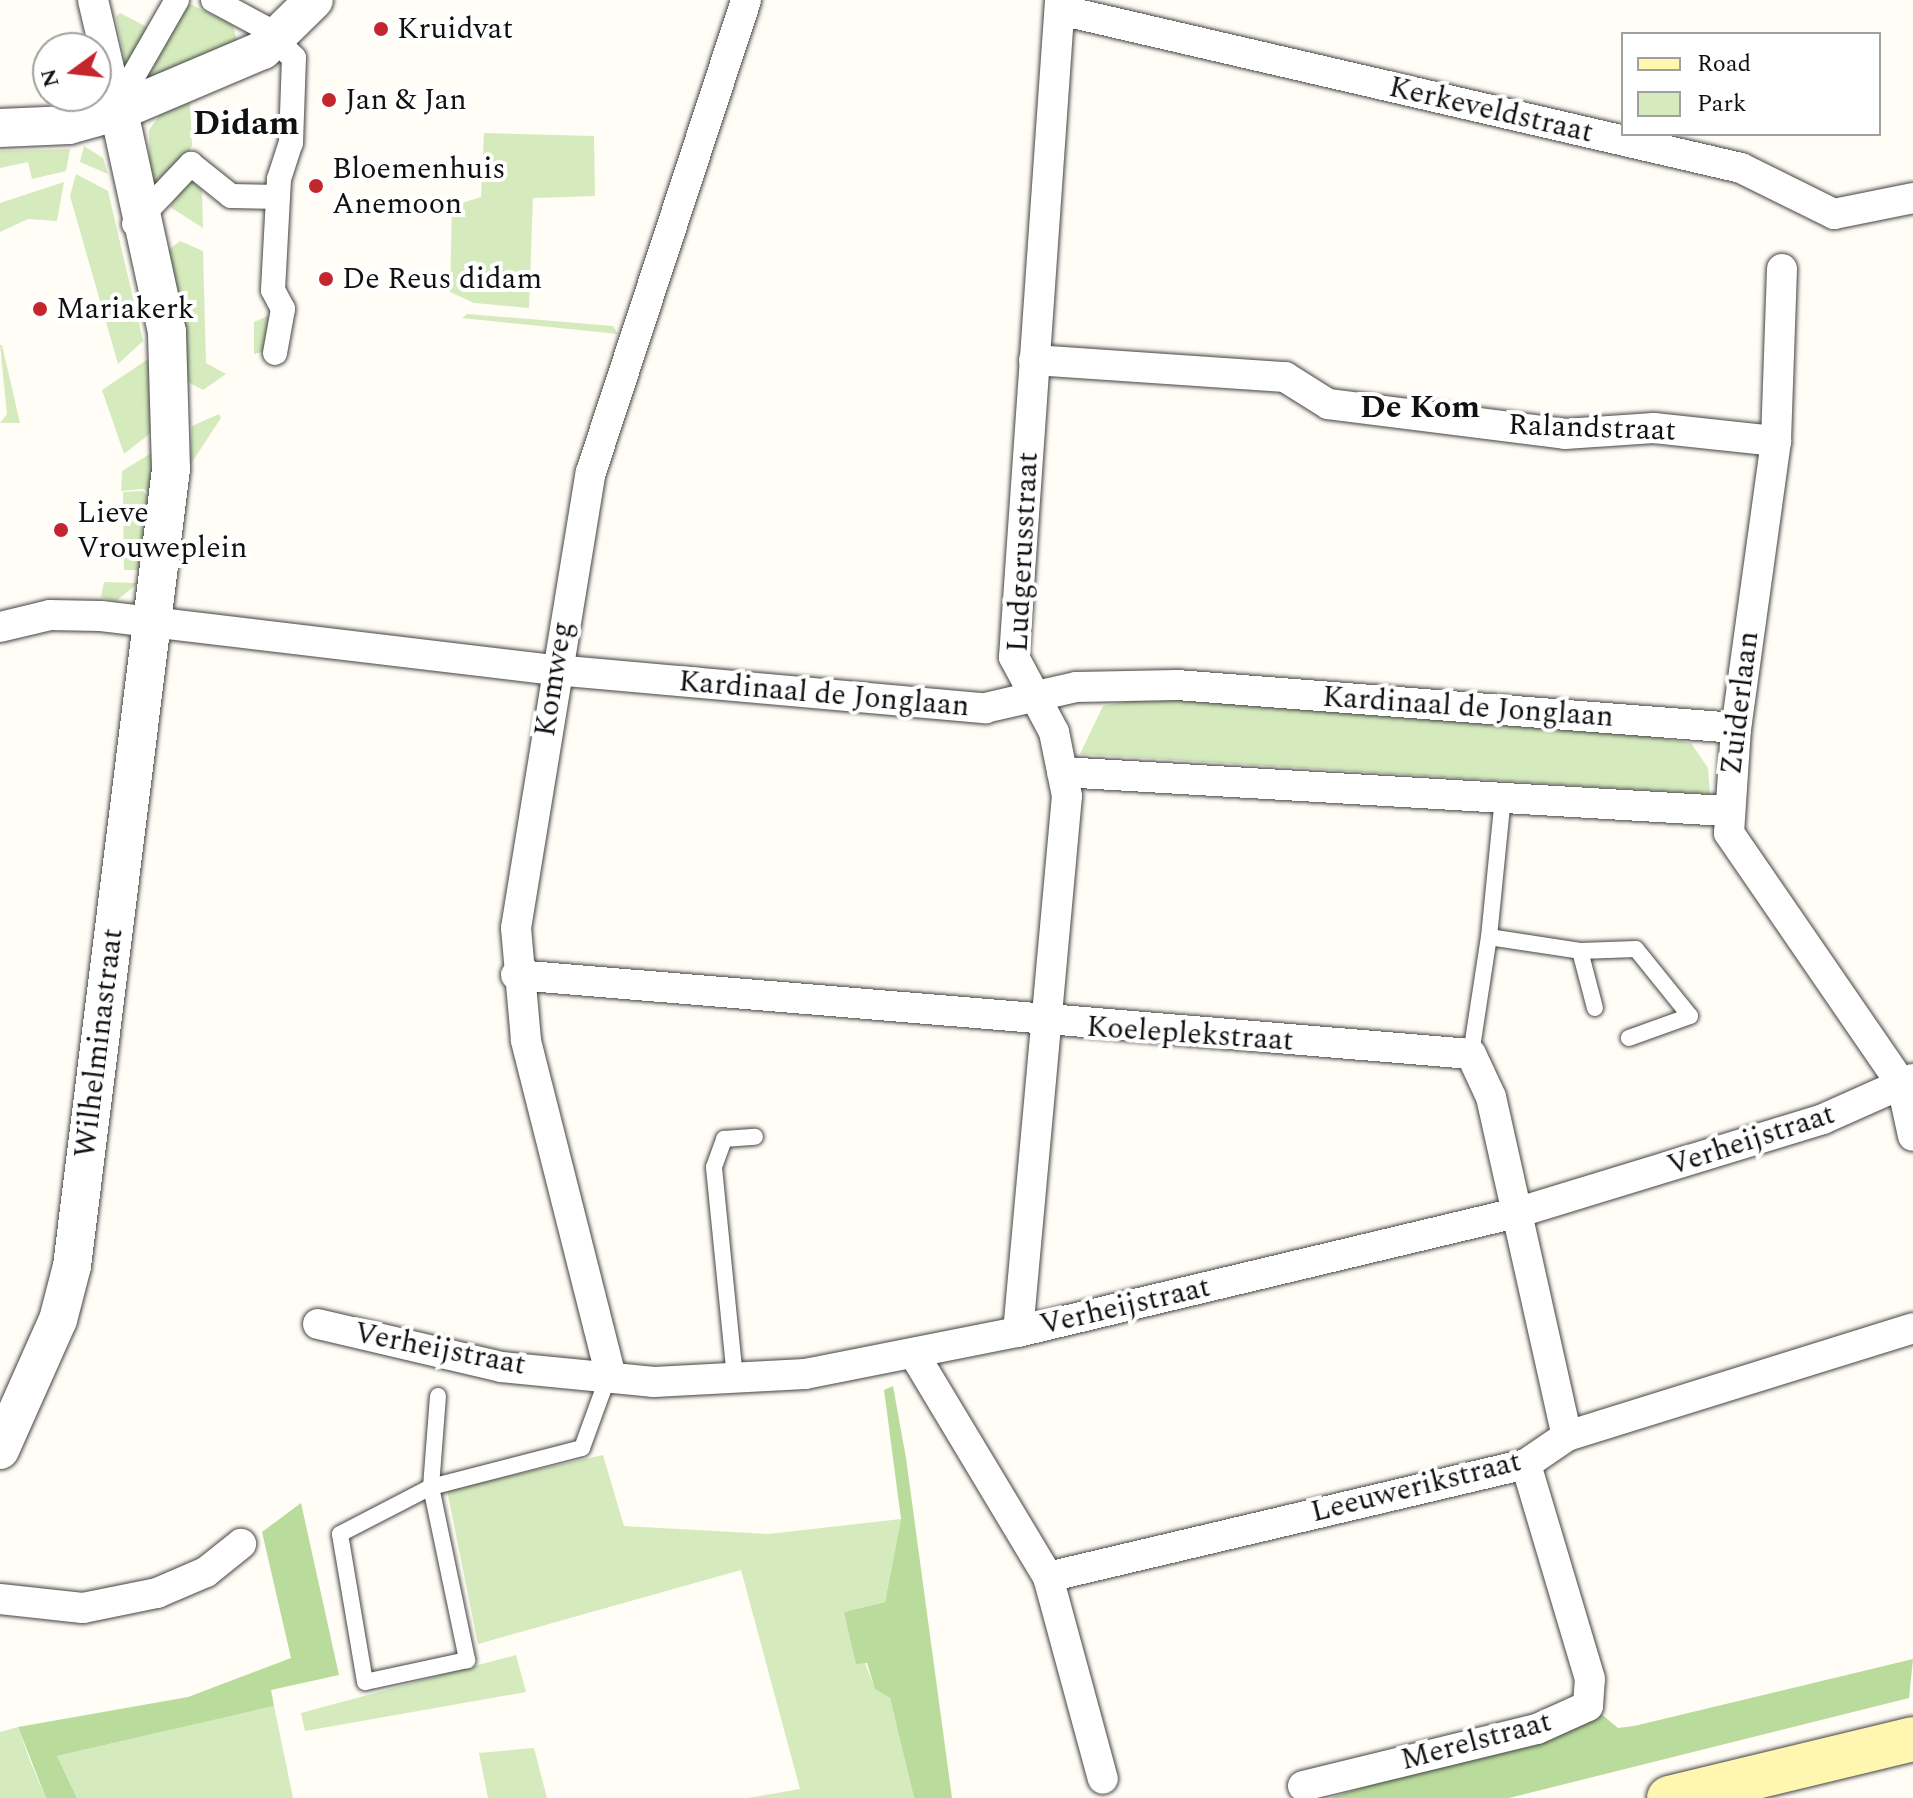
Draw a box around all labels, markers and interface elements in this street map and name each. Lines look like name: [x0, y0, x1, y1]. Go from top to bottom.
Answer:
place label: Kruidvat: [397, 11, 513, 47]
marker: Kruidvat: [372, 20, 390, 38]
north arrow: [32, 32, 112, 112]
legend: [1621, 32, 1881, 136]
text: Road: [1697, 46, 1751, 82]
text: N: [32, 65, 69, 91]
street label: Kerkeveldstraat: [1385, 69, 1597, 151]
place label: Jan & Jan: [345, 82, 467, 118]
text: Park: [1697, 86, 1747, 122]
marker: Jan & Jan: [320, 91, 338, 109]
district label: Didam: [193, 105, 299, 145]
place label: Bloemenhuis Anemoon: [332, 151, 506, 222]
marker: Bloemenhuis Anemoon: [307, 177, 325, 195]
place label: De Reus didam: [342, 261, 542, 297]
marker: De Reus didam: [317, 270, 335, 288]
place label: Mariakerk: [56, 291, 195, 327]
marker: Mariakerk: [31, 300, 49, 318]
district label: De Kom: [1360, 389, 1480, 427]
street label: Ralandstraat: [1507, 407, 1677, 449]
street label: Ludgerusstraat: [1000, 451, 1046, 653]
place label: Lieve Vrouweplein: [77, 495, 248, 566]
marker: Lieve Vrouweplein: [52, 521, 70, 539]
street label: Komweg: [527, 619, 581, 739]
street label: Zuiderlaan: [1713, 629, 1767, 777]
street label: Kardinaal de Jonglaan: [677, 663, 971, 725]
street label: Kardinaal de Jonglaan: [1321, 679, 1615, 735]
street label: Wilhelminastraat: [67, 926, 131, 1160]
street label: Koeleplekstraat: [1085, 1009, 1295, 1059]
street label: Verheijstraat: [1663, 1096, 1839, 1184]
street label: Verheijstraat: [1036, 1269, 1214, 1343]
street label: Verheijstraat: [351, 1315, 529, 1383]
street label: Leeuwerikstraat: [1307, 1444, 1525, 1530]
street label: Merelstraat: [1397, 1704, 1555, 1778]

